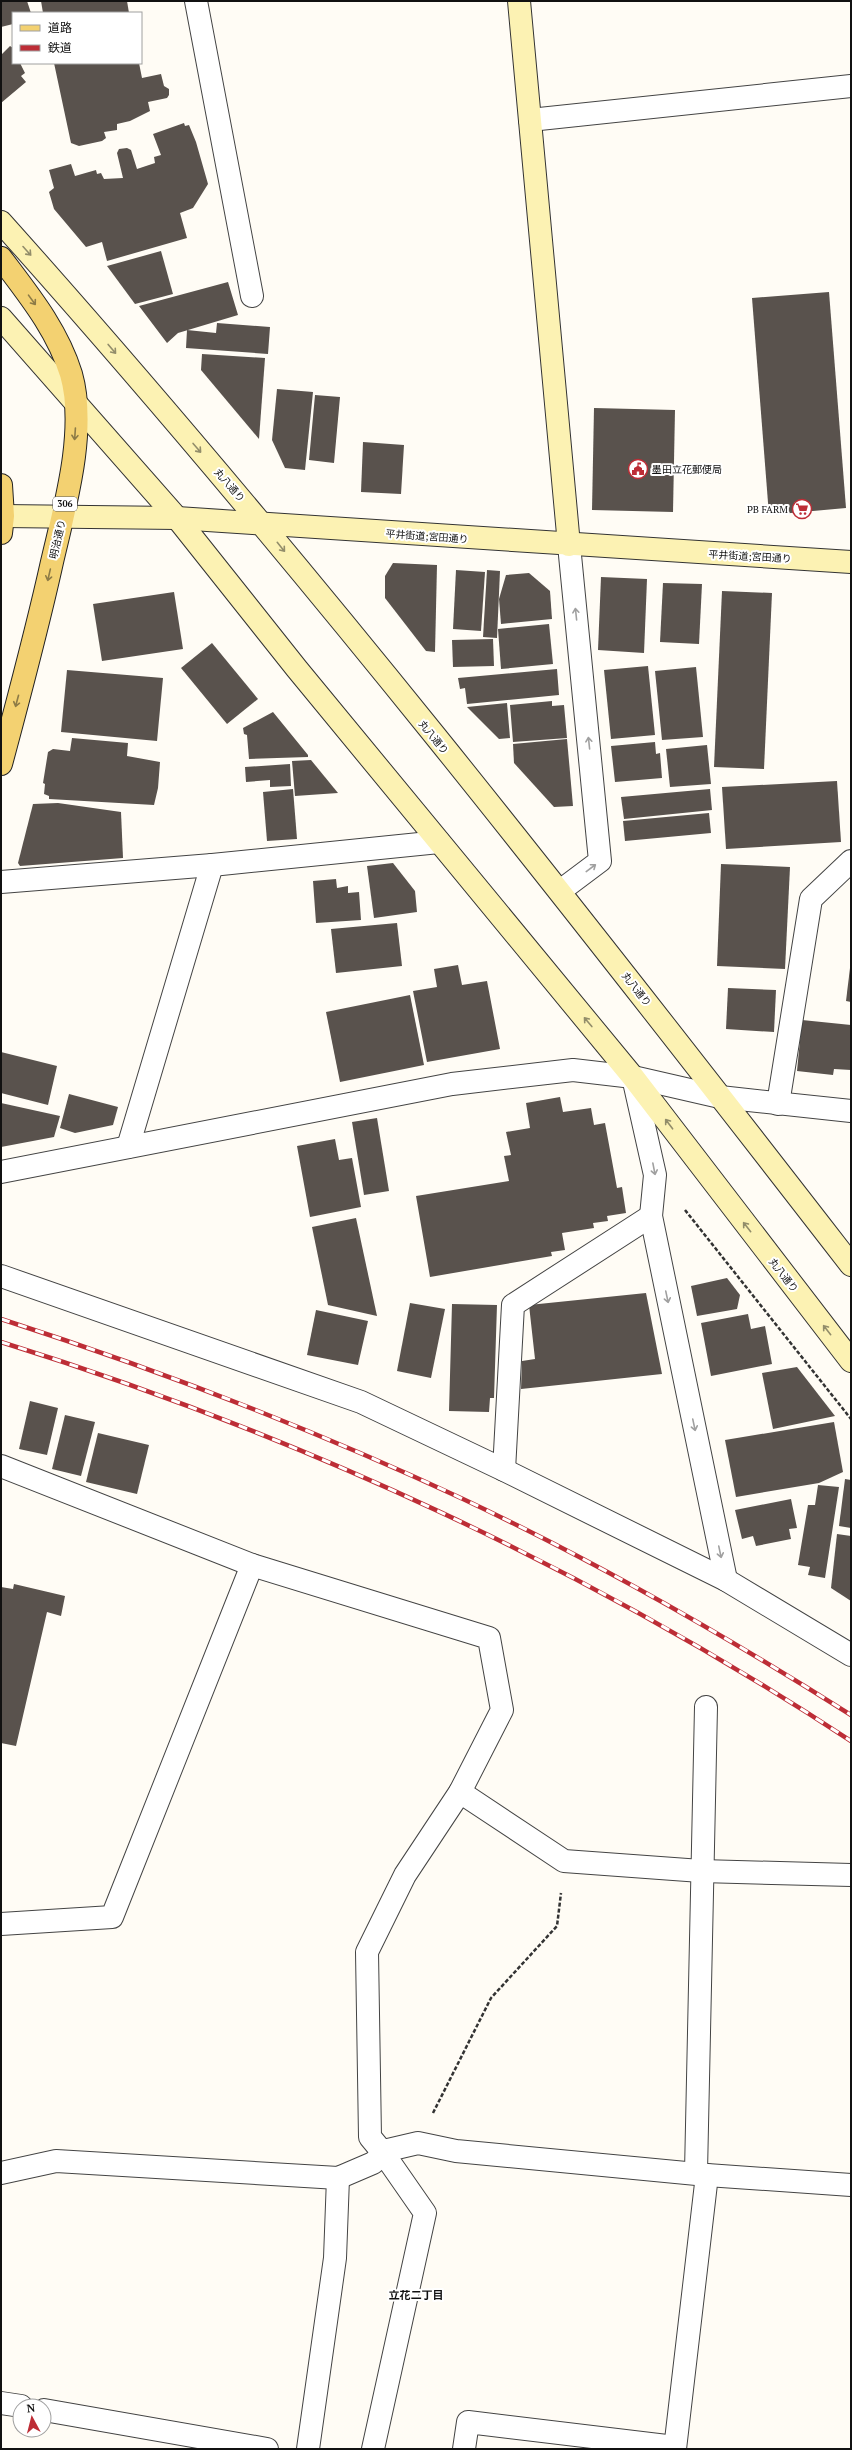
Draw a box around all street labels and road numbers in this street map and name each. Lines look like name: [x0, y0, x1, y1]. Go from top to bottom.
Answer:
street label: 丸八通り: [212, 466, 248, 505]
road number: 306: [53, 497, 77, 511]
street label: 明治通り: [47, 518, 68, 560]
street label: 平井街道;宮田通り: [385, 527, 469, 546]
street label: 平井街道;宮田通り: [708, 548, 792, 565]
street label: 丸八通り: [416, 718, 451, 757]
street label: 丸八通り: [619, 970, 654, 1009]
street label: 丸八通り: [766, 1256, 801, 1295]

